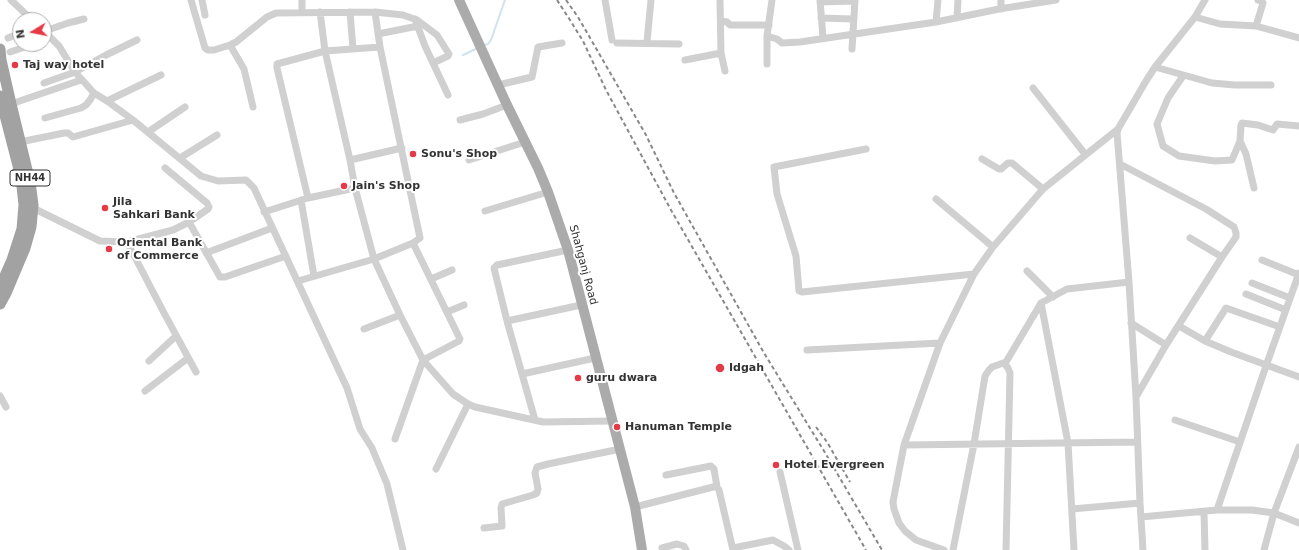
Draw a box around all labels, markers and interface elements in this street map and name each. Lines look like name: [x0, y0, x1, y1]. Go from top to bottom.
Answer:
north arrow: [12, 12, 52, 52]
text: N: [13, 28, 28, 40]
place label: Taj way hotel: [23, 58, 104, 72]
marker: Taj way hotel: [10, 60, 20, 70]
place label: Sonu's Shop: [421, 147, 497, 161]
marker: Sonu's Shop: [408, 149, 418, 159]
road number: NH44: [10, 170, 50, 186]
place label: Jain's Shop: [352, 179, 420, 193]
marker: Jain's Shop: [339, 181, 349, 191]
place label: Jila Sahkari Bank: [113, 195, 195, 221]
marker: Jila Sahkari Bank: [100, 203, 110, 213]
street label: Shahganj Road: [566, 223, 600, 307]
place label: Oriental Bank of Commerce: [117, 236, 202, 262]
marker: Oriental Bank of Commerce: [104, 244, 114, 254]
place label: Idgah: [729, 361, 764, 375]
marker: Idgah: [714, 362, 726, 374]
place label: guru dwara: [586, 371, 657, 385]
marker: guru dwara: [573, 373, 583, 383]
place label: Hanuman Temple: [625, 420, 732, 434]
marker: Hanuman Temple: [612, 422, 622, 432]
place label: Hotel Evergreen: [784, 458, 885, 472]
marker: Hotel Evergreen: [771, 460, 781, 470]

